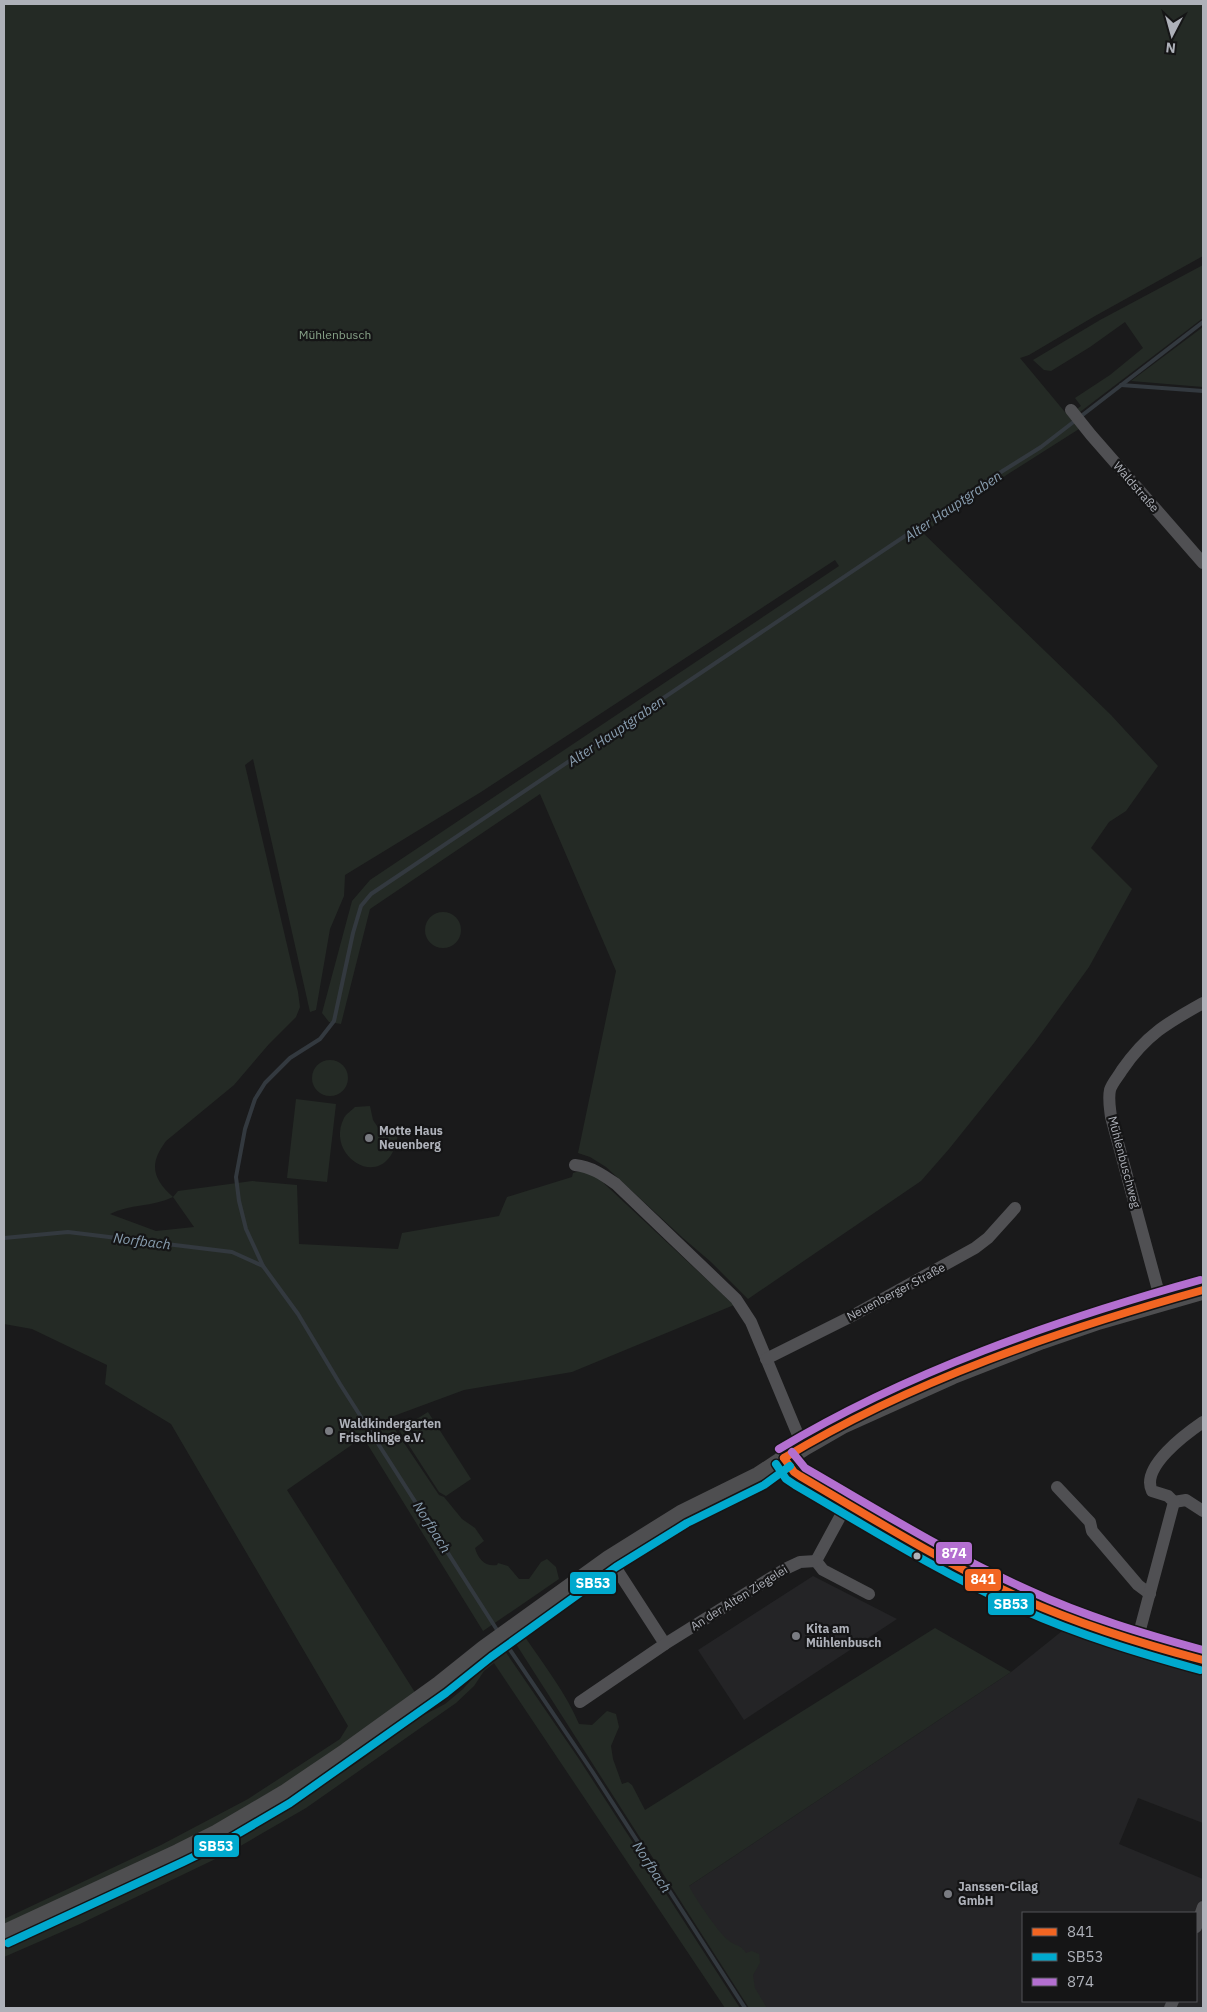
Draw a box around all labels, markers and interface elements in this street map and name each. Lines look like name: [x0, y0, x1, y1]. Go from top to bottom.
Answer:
north arrow: [1147, 10, 1197, 60]
text: N: [1165, 38, 1177, 57]
park label: Mühlenbusch: [299, 327, 371, 342]
street label: Waldstraße: [1110, 458, 1163, 515]
water label: Alter Hauptgraben: [900, 467, 1005, 546]
water label: Alter Hauptgraben: [563, 692, 668, 771]
street label: Mühlenbuschweg: [1105, 1114, 1144, 1210]
place label: Motte Haus Neuenberg: [379, 1123, 443, 1152]
marker: Motte Haus Neuenberg: [363, 1132, 375, 1144]
water label: Norfbach: [112, 1229, 172, 1253]
street label: Neuenberger Straße: [844, 1259, 948, 1324]
place label: Waldkindergarten Frischlinge e.V.: [339, 1416, 441, 1445]
marker: Waldkindergarten Frischlinge e.V.: [323, 1425, 335, 1437]
water label: Norfbach: [409, 1498, 455, 1556]
line badge: 874: [935, 1541, 973, 1565]
text: 874: [941, 1544, 967, 1562]
unlabelled marker: [912, 1551, 922, 1561]
street label: An der Alten Ziegelei: [687, 1562, 790, 1634]
line badge: 841: [964, 1568, 1002, 1592]
text: 841: [970, 1570, 996, 1588]
line badge: SB53: [569, 1571, 617, 1595]
text: SB53: [576, 1574, 610, 1592]
line badge: SB53: [987, 1592, 1035, 1616]
text: SB53: [994, 1595, 1028, 1613]
place label: Kita am Mühlenbusch: [806, 1621, 882, 1650]
marker: Kita am Mühlenbusch: [790, 1630, 802, 1642]
line badge: SB53: [193, 1834, 240, 1858]
text: SB53: [199, 1837, 233, 1855]
water label: Norfbach: [629, 1838, 675, 1896]
place label: Janssen-Cilag GmbH: [958, 1879, 1038, 1908]
marker: Janssen-Cilag GmbH: [942, 1888, 954, 1900]
legend: [1022, 1912, 1197, 2002]
text: 841: [1067, 1922, 1094, 1941]
text: SB53: [1067, 1947, 1104, 1966]
text: 874: [1067, 1972, 1094, 1991]

